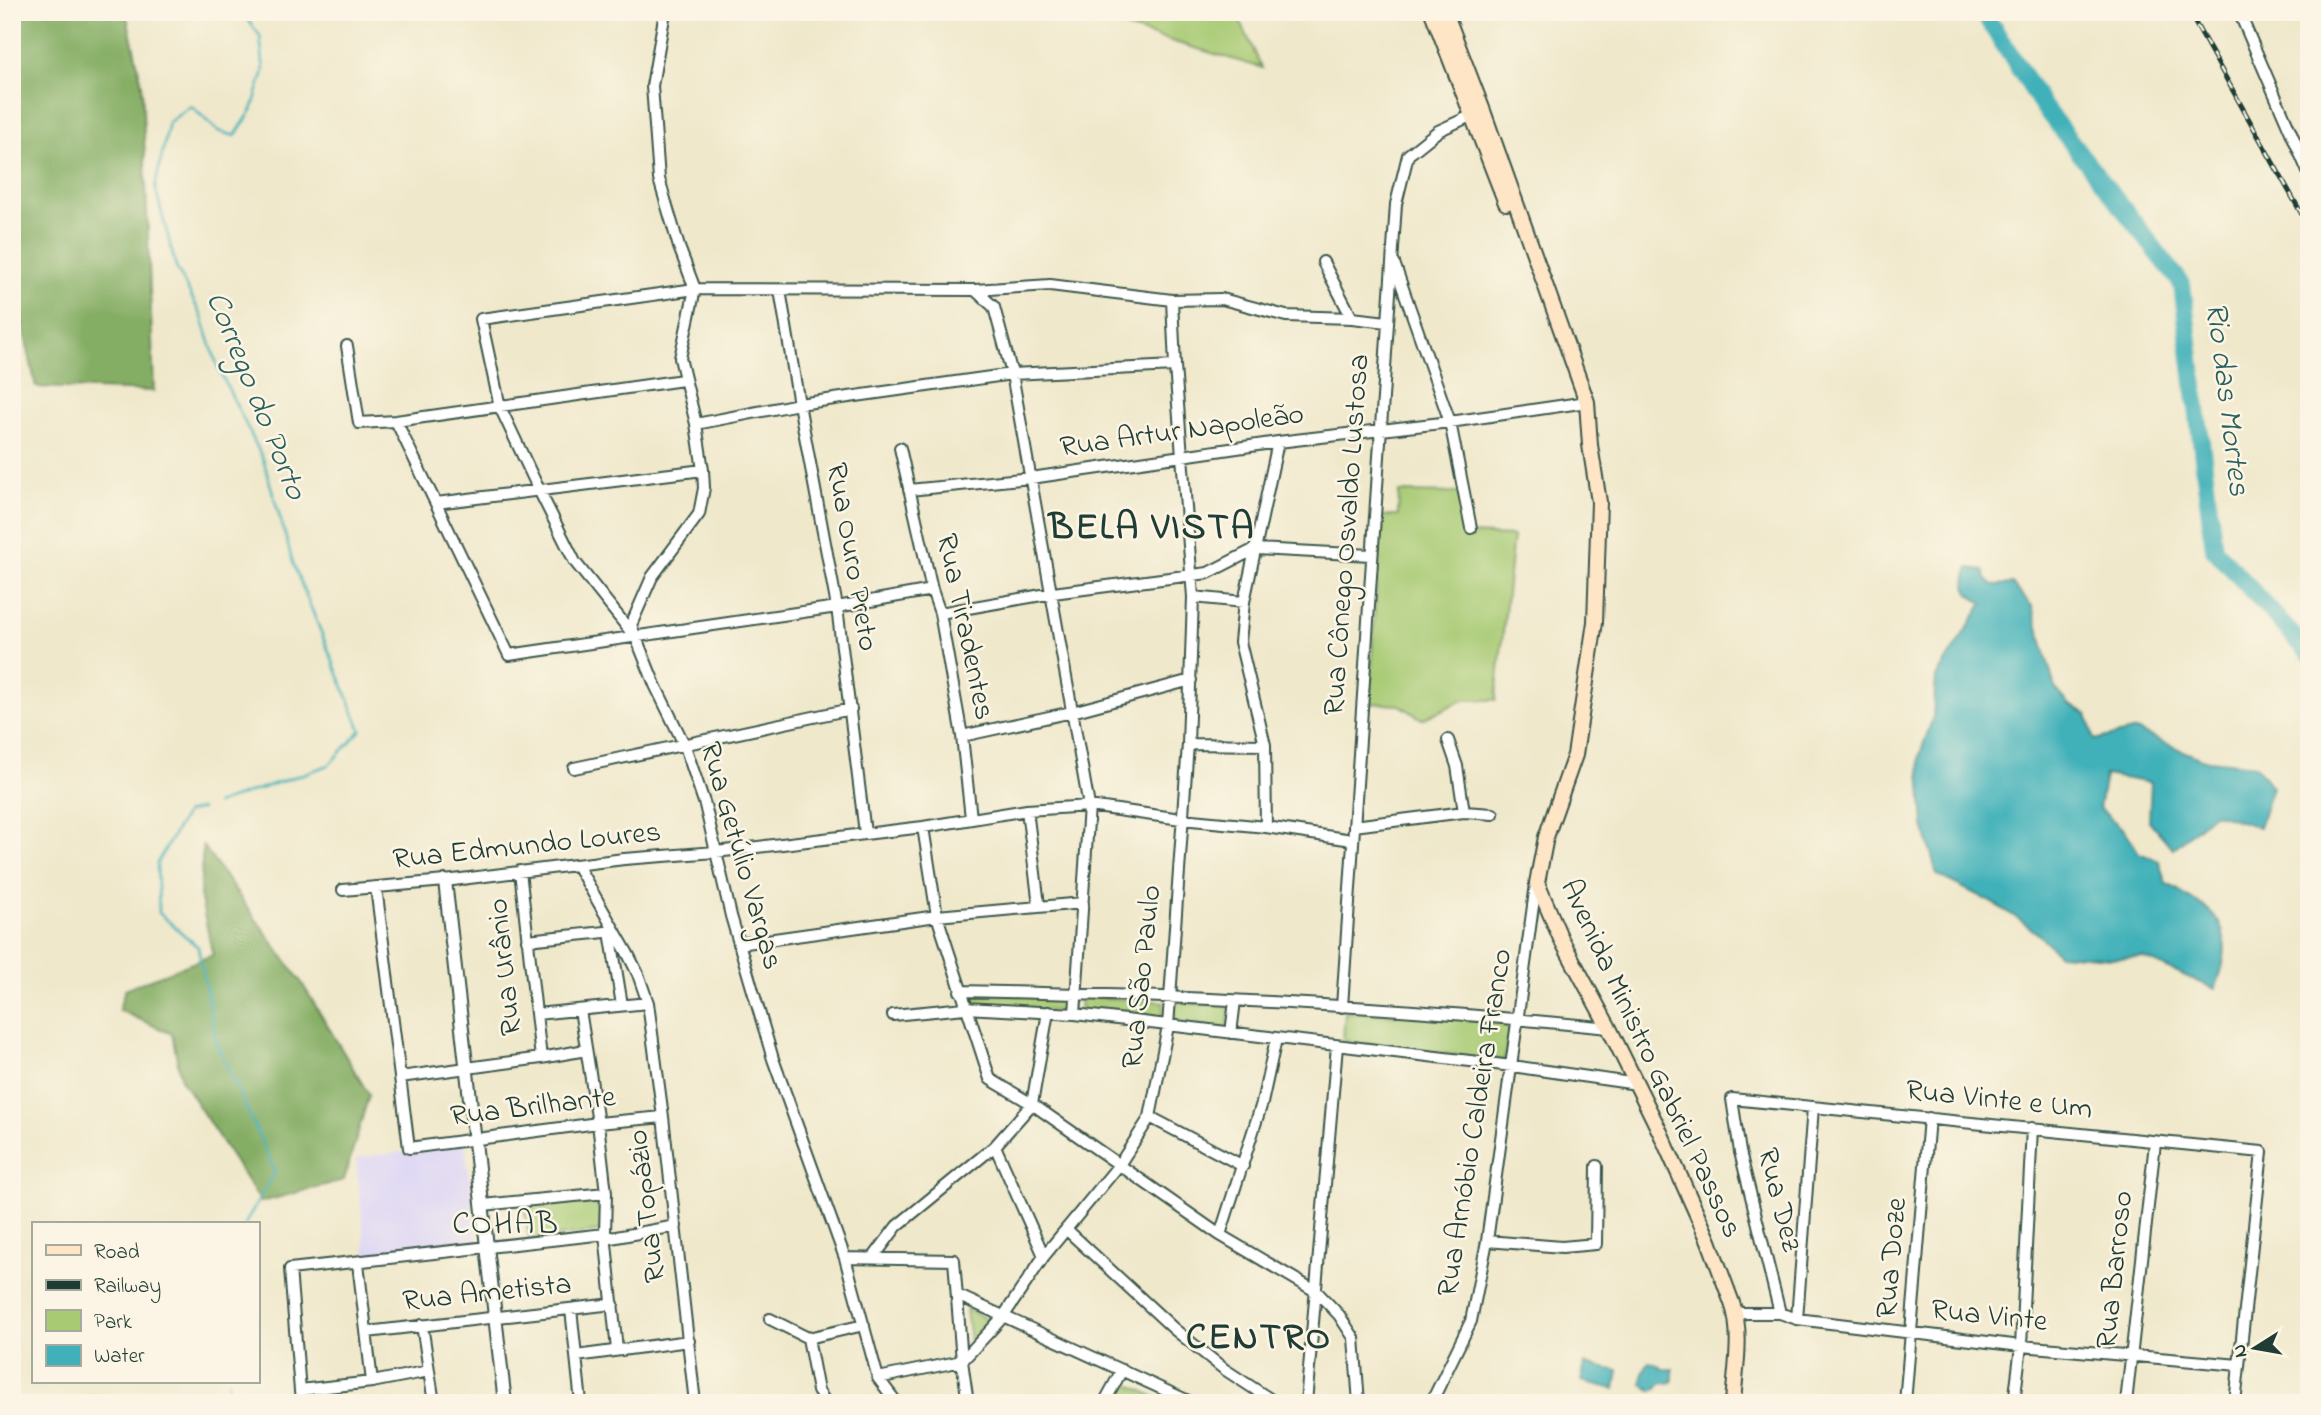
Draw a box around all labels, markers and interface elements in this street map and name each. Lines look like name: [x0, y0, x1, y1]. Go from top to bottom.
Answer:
water label: Corrego do Porto: [192, 285, 319, 508]
water label: Rio das Mortes: [2191, 299, 2261, 499]
street label: Rua Cônego Osvaldo Lustosa: [1313, 353, 1383, 717]
street label: Rua Artur Napoleão: [1057, 393, 1307, 471]
street label: Rua Ouro Preto: [813, 459, 889, 655]
district label: BELA VISTA: [1047, 502, 1255, 556]
street label: Rua Tiradentes: [923, 530, 1005, 724]
street label: Rua Getúlio Vargas: [686, 737, 794, 975]
street label: Rua Edmundo Loures: [391, 811, 663, 883]
street label: Avenida Ministro Gabriel Passos: [1547, 872, 1753, 1246]
street label: Rua São Paulo: [1111, 883, 1175, 1071]
street label: Rua Urânio: [477, 896, 535, 1038]
street label: Rua Arnóbio Caldeira Franco: [1427, 946, 1525, 1300]
street label: Rua Vinte e Um: [1904, 1069, 2094, 1133]
street label: Rua Brilhante: [448, 1076, 619, 1140]
street label: Rua Topázio: [617, 1127, 679, 1285]
street label: Rua Dez: [1744, 1144, 1812, 1257]
street label: Rua Barroso: [2086, 1189, 2146, 1351]
street label: Rua Doze: [1866, 1195, 1920, 1320]
district label: COHAB: [452, 1202, 560, 1249]
legend: [32, 1222, 259, 1384]
text: Road: [94, 1238, 140, 1268]
street label: Rua Ametista: [400, 1263, 574, 1325]
text: Railway: [94, 1272, 161, 1304]
street label: Rua Vinte: [1929, 1289, 2050, 1345]
text: Park: [94, 1308, 133, 1338]
district label: CENTRO: [1186, 1312, 1332, 1366]
north arrow: [2220, 1314, 2290, 1384]
text: Water: [94, 1342, 145, 1372]
text: N: [2226, 1342, 2255, 1360]

